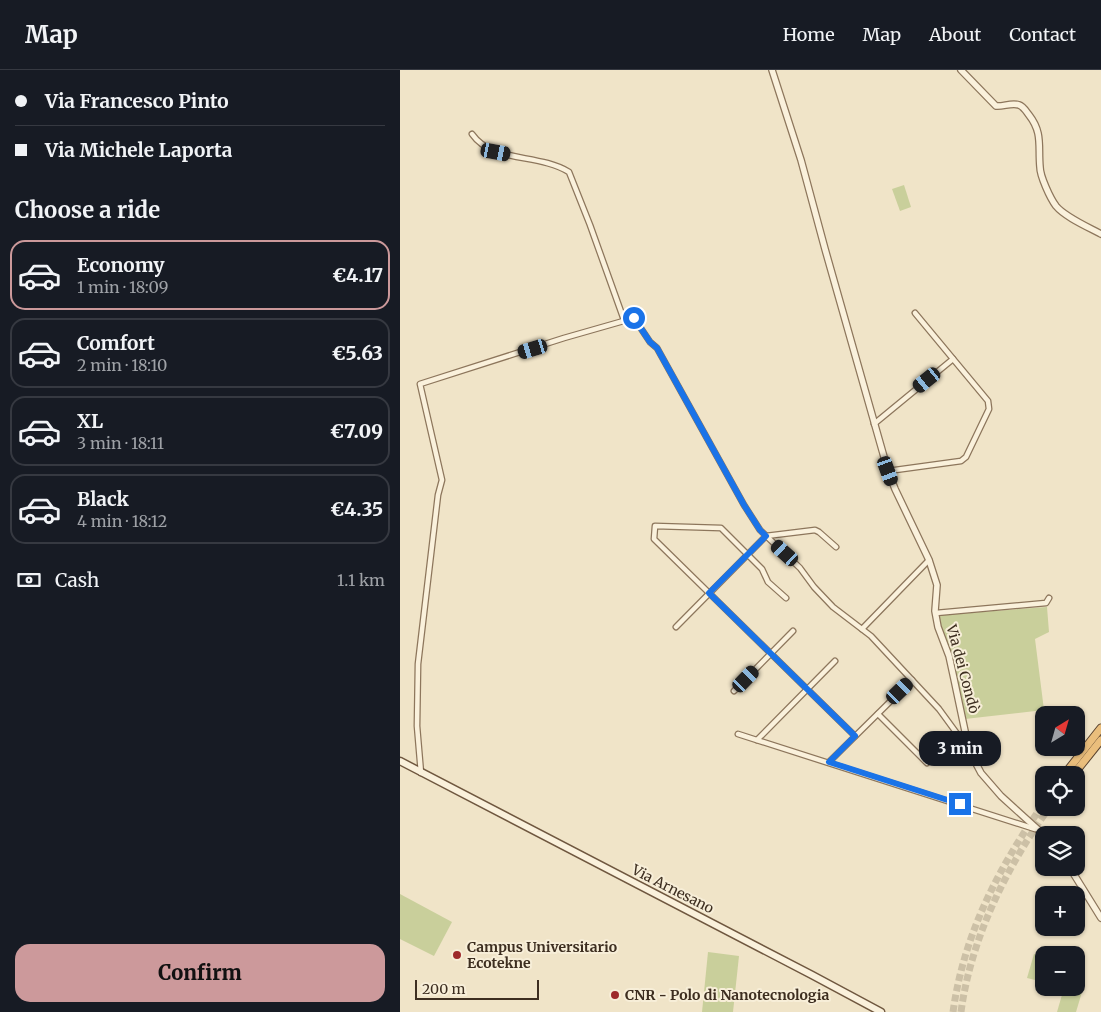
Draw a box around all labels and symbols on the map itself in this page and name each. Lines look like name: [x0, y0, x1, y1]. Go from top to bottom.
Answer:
car: [479, 142, 512, 162]
route start: [623, 307, 645, 329]
car: [516, 337, 549, 361]
car: [910, 365, 943, 395]
car: [875, 454, 900, 488]
car: [768, 537, 801, 569]
street label: Via dei Condò: [942, 622, 984, 715]
car: [730, 663, 761, 695]
car: [884, 675, 916, 707]
north arrow: [1035, 706, 1085, 756]
callout: 3 min: [919, 732, 1001, 766]
route end: [949, 793, 971, 815]
street label: Via Arnesano: [628, 860, 717, 917]
place label: Campus Universitario Ecotekne: [467, 938, 617, 972]
marker: Campus Universitario Ecotekne: [451, 949, 463, 961]
scale bar: [415, 977, 539, 1000]
place label: CNR - Polo di Nanotecnologia: [625, 986, 829, 1004]
marker: CNR - Polo di Nanotecnologia: [609, 989, 621, 1001]

